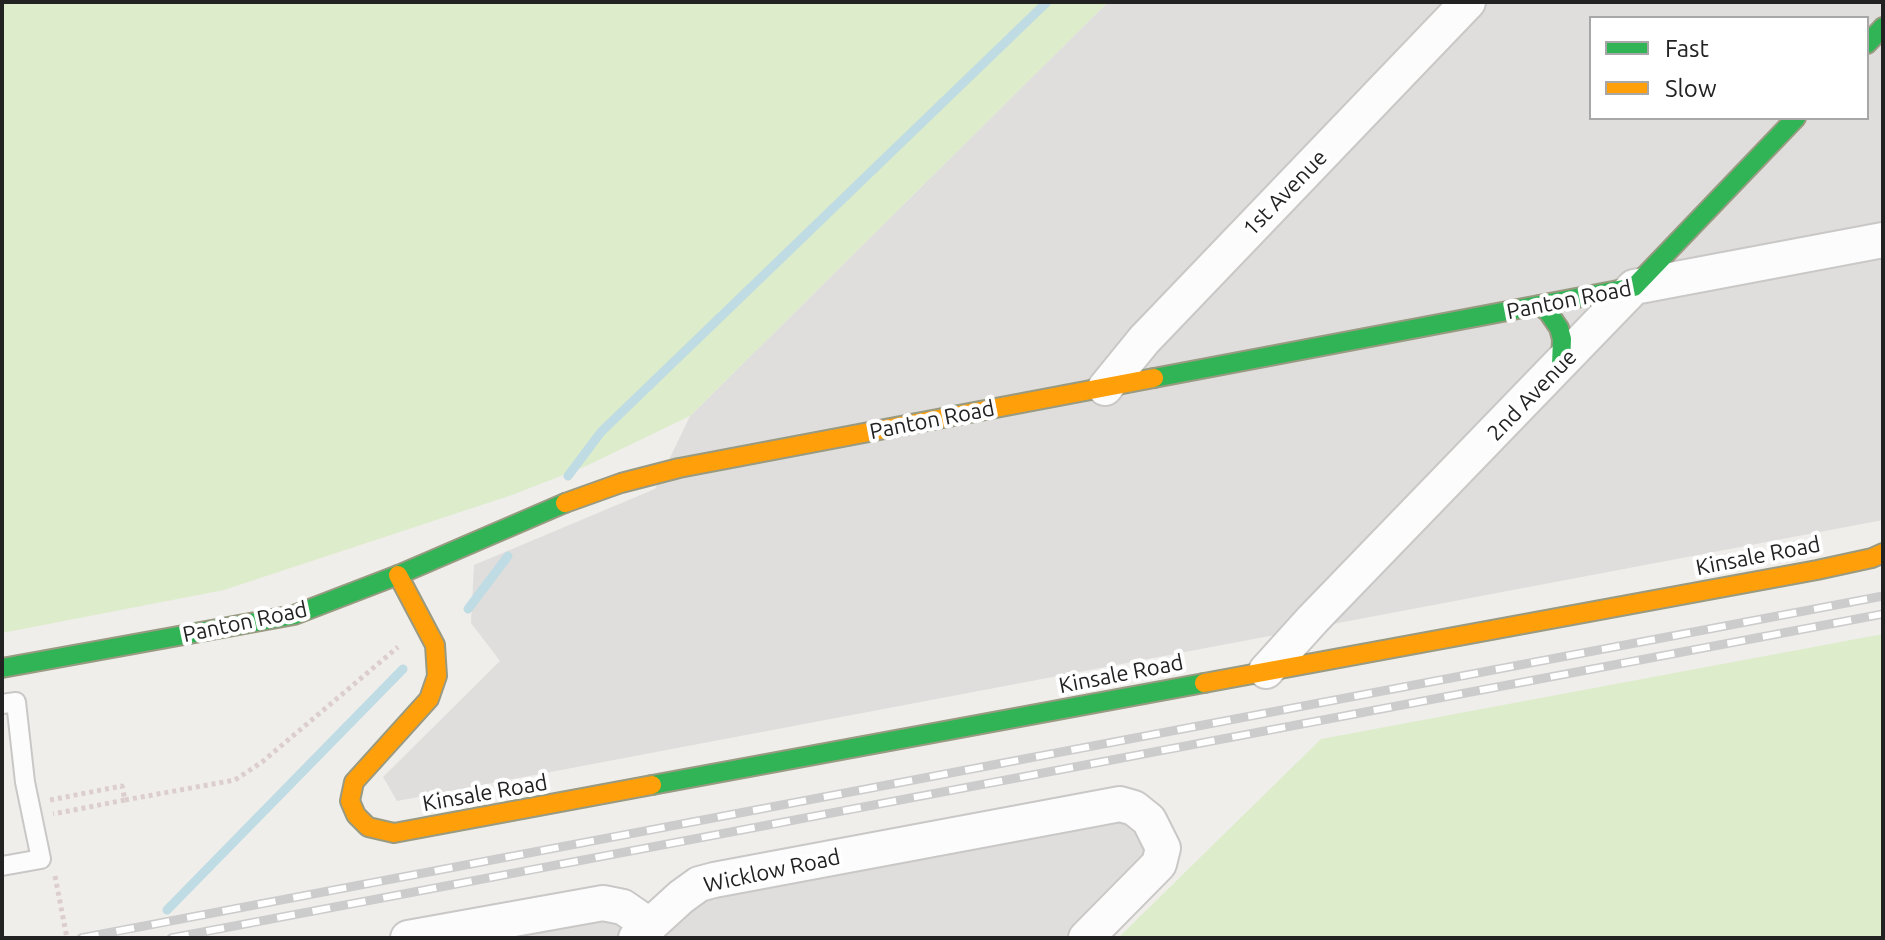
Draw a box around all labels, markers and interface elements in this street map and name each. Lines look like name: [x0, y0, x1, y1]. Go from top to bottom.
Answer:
legend: [1589, 16, 1869, 120]
text: Fast: [1665, 35, 1709, 62]
text: Slow: [1665, 75, 1717, 102]
street label: 1st Avenue: [1237, 144, 1333, 242]
street label: Panton Road: [1504, 275, 1634, 325]
street label: 2nd Avenue: [1482, 344, 1582, 446]
street label: Panton Road: [867, 395, 997, 445]
street label: Kinsale Road: [1694, 531, 1822, 581]
street label: Panton Road: [180, 596, 310, 648]
street label: Kinsale Road: [1057, 649, 1185, 699]
street label: Kinsale Road: [421, 769, 549, 817]
street label: Wicklow Road: [701, 844, 843, 898]

